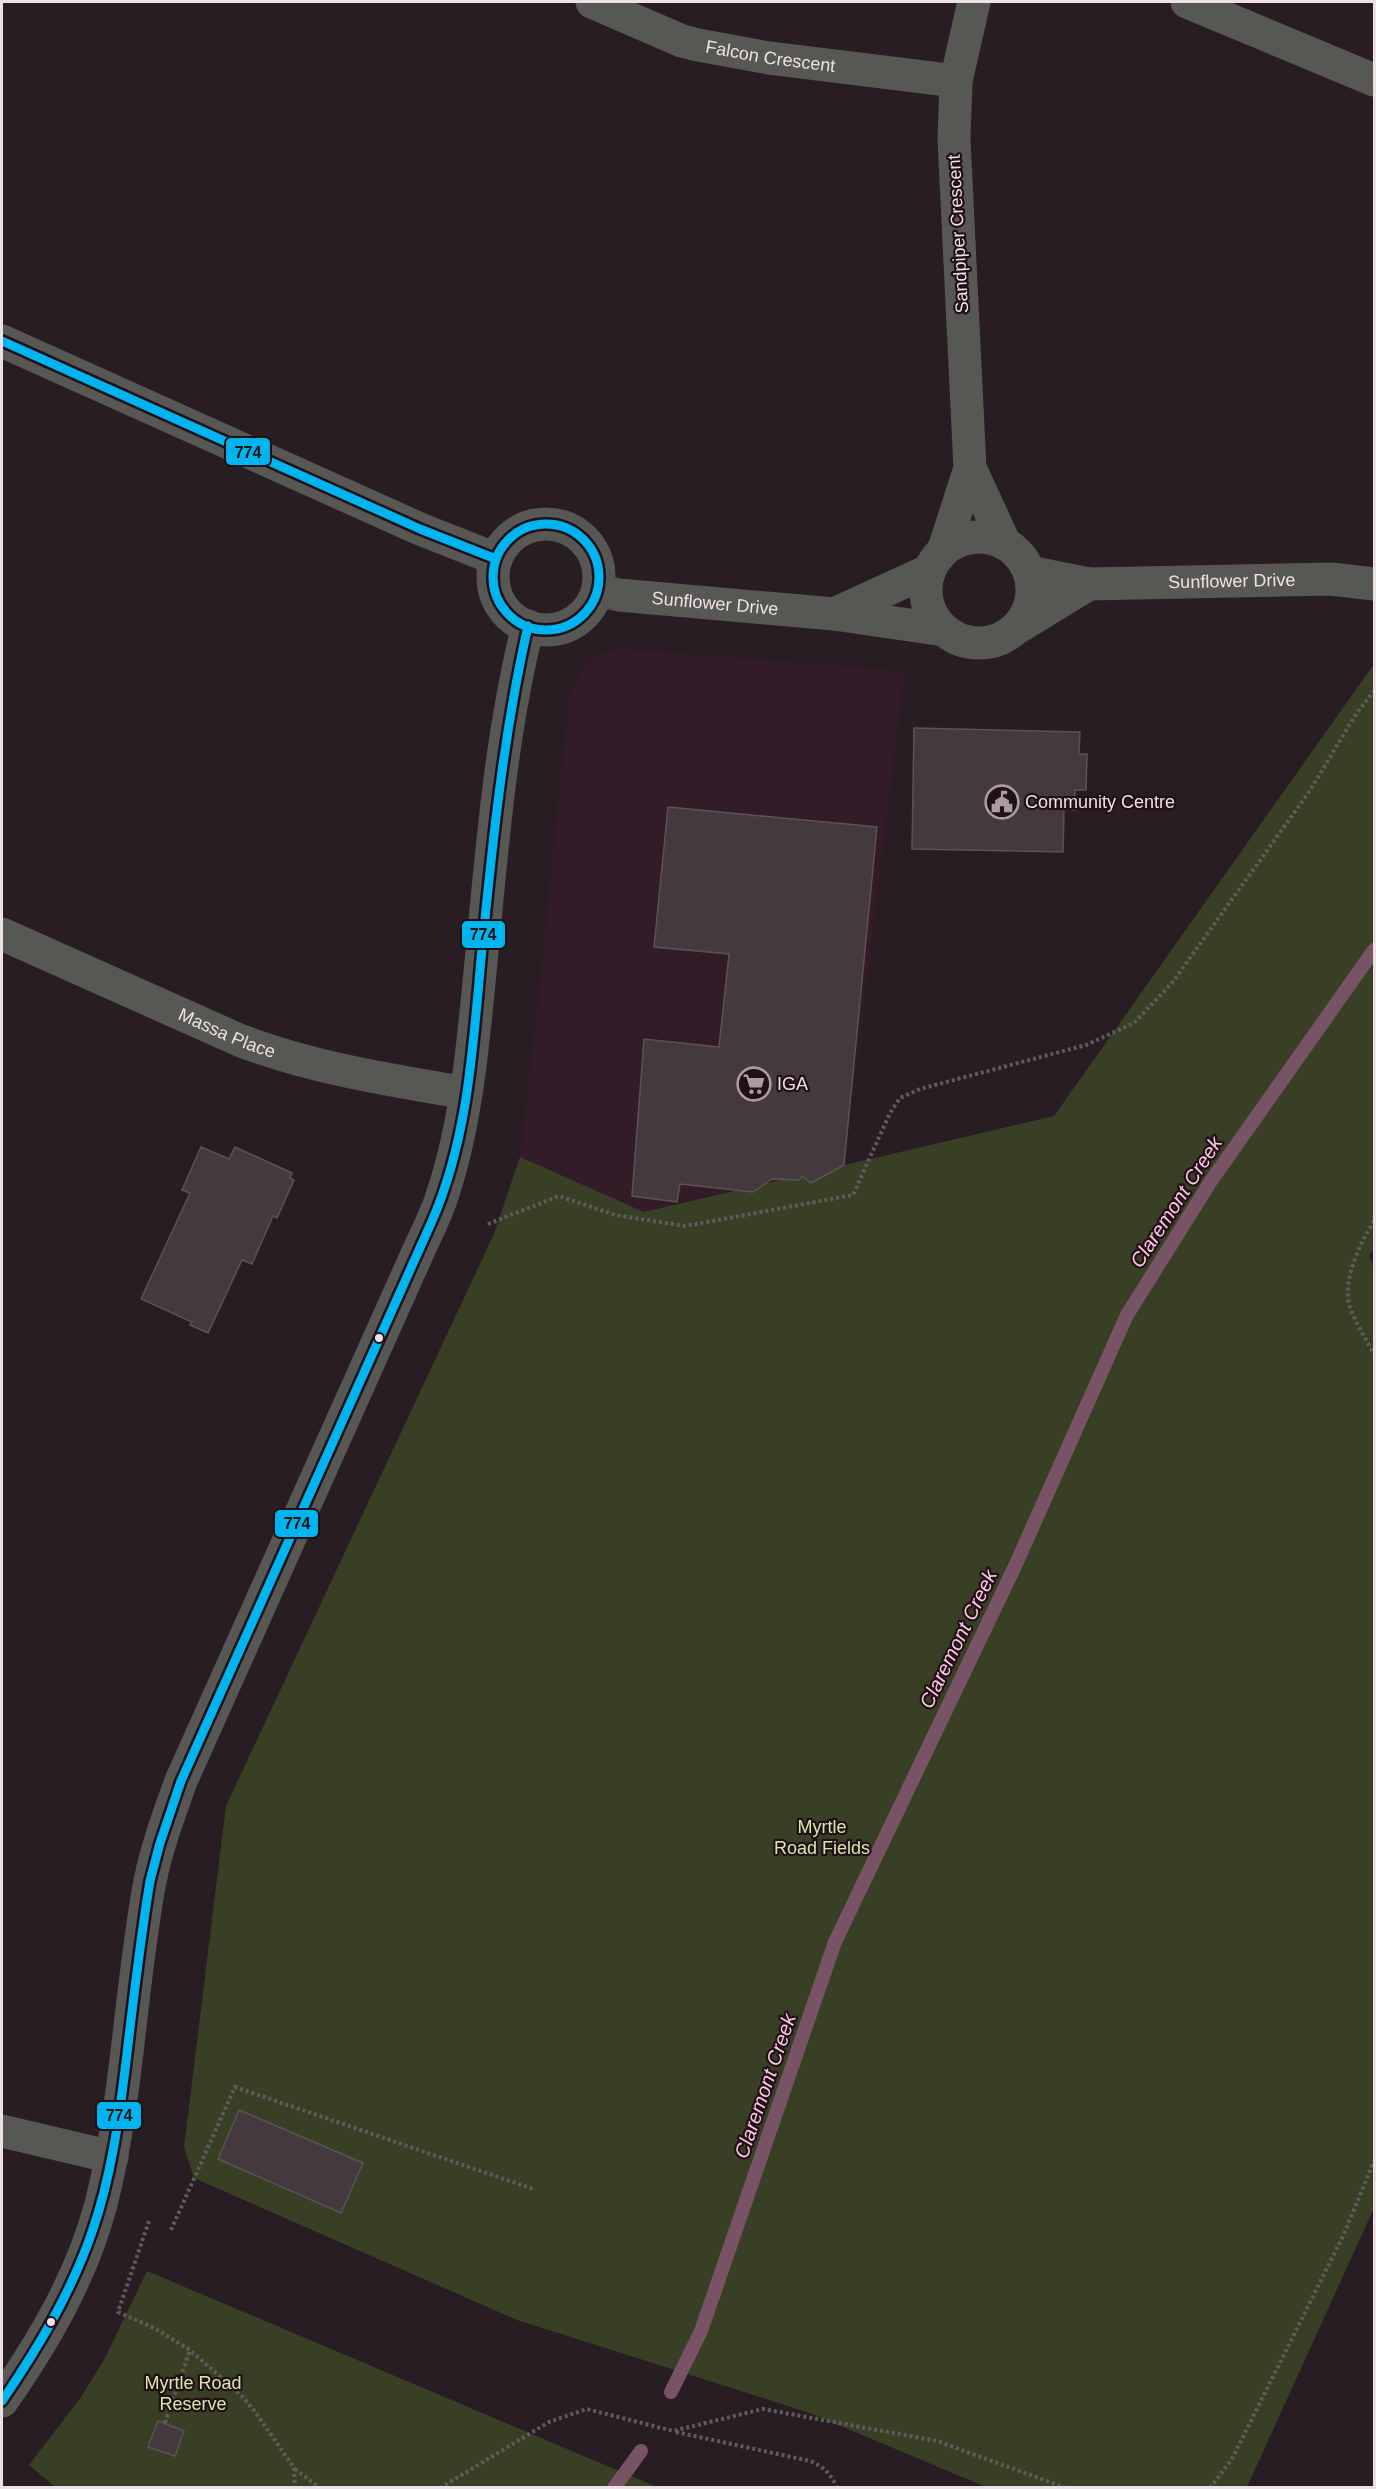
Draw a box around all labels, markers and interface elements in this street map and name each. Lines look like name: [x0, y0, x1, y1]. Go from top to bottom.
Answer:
street label: Falcon Crescent: [704, 37, 837, 76]
street label: Sandpiper Crescent: [944, 154, 972, 314]
line badge: 774: [225, 437, 271, 466]
text: 774: [235, 444, 261, 461]
street label: Sunflower Drive: [1168, 570, 1296, 592]
street label: Sunflower Drive: [651, 588, 779, 619]
public building icon: Community Centre: [984, 784, 1020, 820]
place label: Community Centre: [1025, 792, 1175, 812]
line badge: 774: [461, 920, 506, 949]
text: 774: [470, 926, 496, 943]
street label: Massa Place: [175, 1004, 278, 1062]
supermarket icon: IGA: [736, 1066, 772, 1102]
place label: IGA: [777, 1074, 808, 1094]
water label: Claremont Creek: [1126, 1132, 1227, 1271]
unlabelled marker: [373, 1332, 385, 1344]
line badge: 774: [274, 1509, 319, 1538]
text: 774: [284, 1515, 310, 1532]
water label: Claremont Creek: [915, 1565, 1001, 1712]
park label: Myrtle Road Fields: [774, 1817, 870, 1858]
water label: Claremont Creek: [730, 2010, 800, 2161]
line badge: 774: [96, 2101, 142, 2130]
text: 774: [106, 2107, 132, 2124]
unlabelled marker: [45, 2316, 57, 2328]
park label: Myrtle Road Reserve: [144, 2373, 242, 2414]

